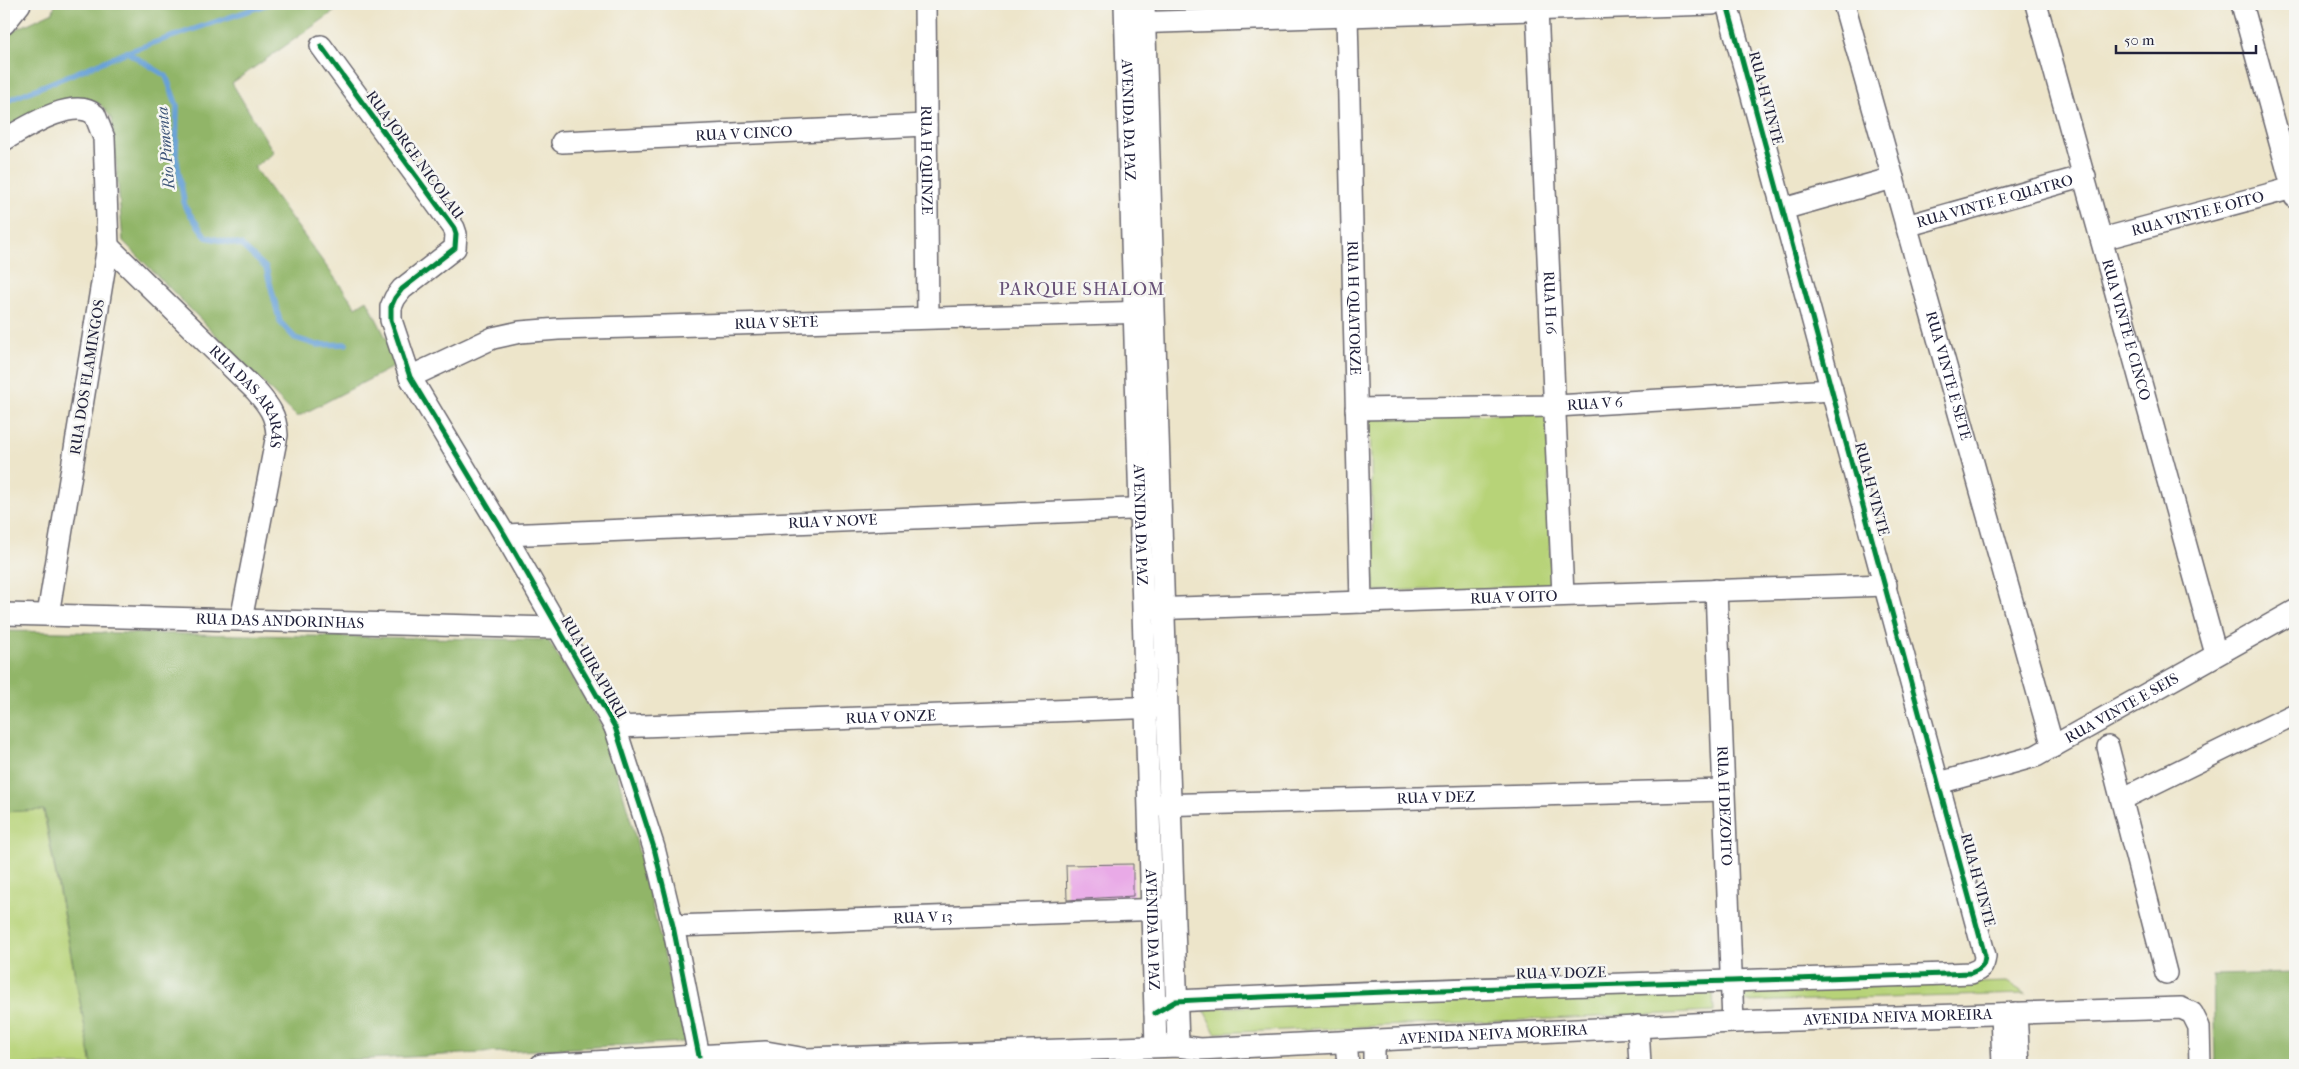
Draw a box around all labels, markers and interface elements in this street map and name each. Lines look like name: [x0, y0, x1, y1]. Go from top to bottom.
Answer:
scale bar: [2116, 22, 2256, 54]
text: 50 m: [2124, 31, 2155, 49]
street label: RUA H VINTE: [1745, 49, 1787, 147]
street label: AVENIDA DA PAZ: [1118, 58, 1139, 181]
street label: RUA JORGE NICOLAU: [362, 87, 468, 223]
street label: RUA H QUINZE: [917, 105, 936, 215]
water label: Rio Pimenta: [152, 106, 179, 191]
street label: RUA V CINCO: [695, 122, 793, 145]
street label: RUA VINTE E QUATRO: [1914, 171, 2075, 232]
street label: RUA VINTE E OITO: [2129, 187, 2266, 240]
street label: RUA H QUATORZE: [1343, 240, 1365, 375]
street label: RUA VINTE E CINCO: [2098, 257, 2154, 403]
street label: RUA H 16: [1540, 271, 1560, 336]
district label: PARQUE SHALOM: [999, 279, 1165, 300]
street label: RUA DOS FLAMINGOS: [66, 298, 108, 456]
street label: RUA VINTE E SETE: [1922, 309, 1975, 442]
street label: RUA V SETE: [734, 312, 819, 333]
street label: RUA DAS ARARÁS: [205, 341, 287, 450]
street label: RUA V 6: [1566, 393, 1624, 414]
street label: RUA H VINTE: [1851, 440, 1893, 538]
street label: AVENIDA DA PAZ: [1130, 463, 1151, 586]
street label: RUA V NOVE: [788, 511, 878, 532]
street label: RUA V OITO: [1470, 587, 1558, 608]
street label: RUA DAS ANDORINHAS: [195, 610, 365, 632]
street label: RUA UIRAPURU: [557, 612, 631, 722]
street label: RUA VINTE E SEIS: [2062, 669, 2182, 747]
street label: RUA V ONZE: [845, 706, 936, 728]
street label: RUA H DEZOITO: [1713, 745, 1736, 866]
street label: RUA V DEZ: [1396, 788, 1475, 808]
street label: RUA H VINTE: [1957, 831, 1999, 929]
street label: AVENIDA DA PAZ: [1142, 868, 1163, 991]
street label: RUA V 13: [893, 907, 953, 927]
street label: RUA V DOZE: [1516, 963, 1606, 983]
street label: AVENIDA NEIVA MOREIRA: [1802, 1005, 1993, 1029]
street label: AVENIDA NEIVA MOREIRA: [1397, 1020, 1588, 1048]

